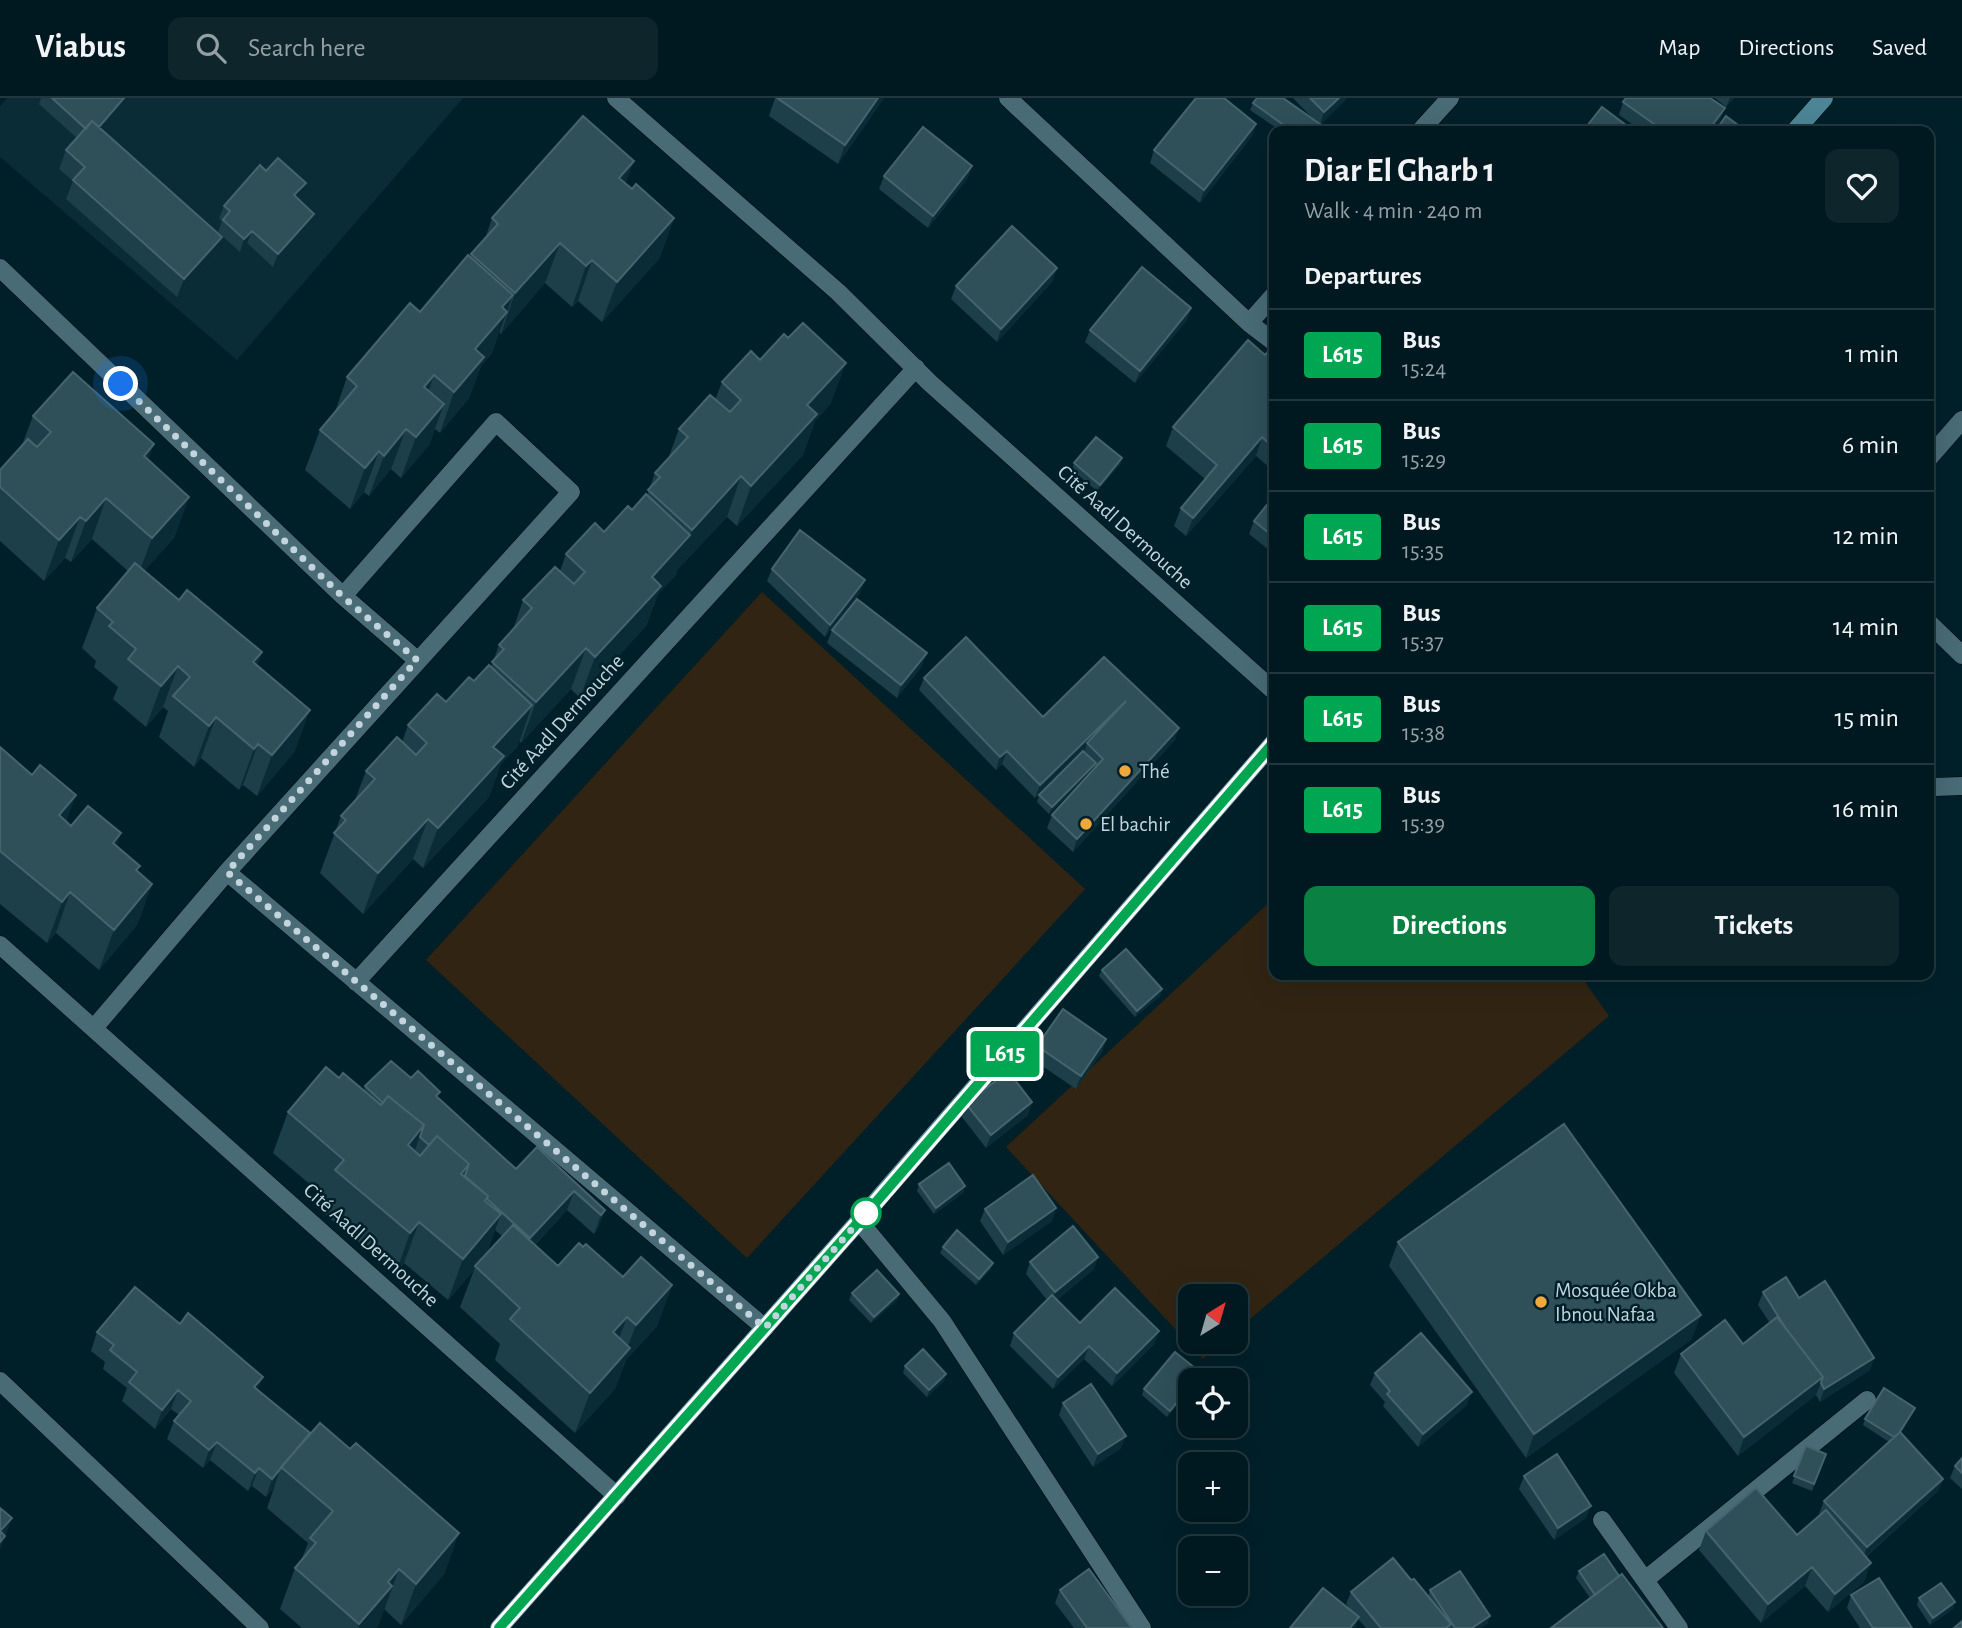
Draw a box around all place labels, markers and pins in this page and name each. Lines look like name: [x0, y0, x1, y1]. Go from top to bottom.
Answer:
place label: Thé: [1139, 761, 1170, 782]
marker: Thé: [1117, 763, 1133, 779]
place label: El bachir: [1100, 814, 1170, 835]
marker: El bachir: [1078, 816, 1094, 832]
unlabelled marker: [851, 1198, 881, 1228]
place label: Mosquée Okba Ibnou Nafaa: [1555, 1280, 1677, 1325]
marker: Mosquée Okba Ibnou Nafaa: [1533, 1294, 1549, 1310]

